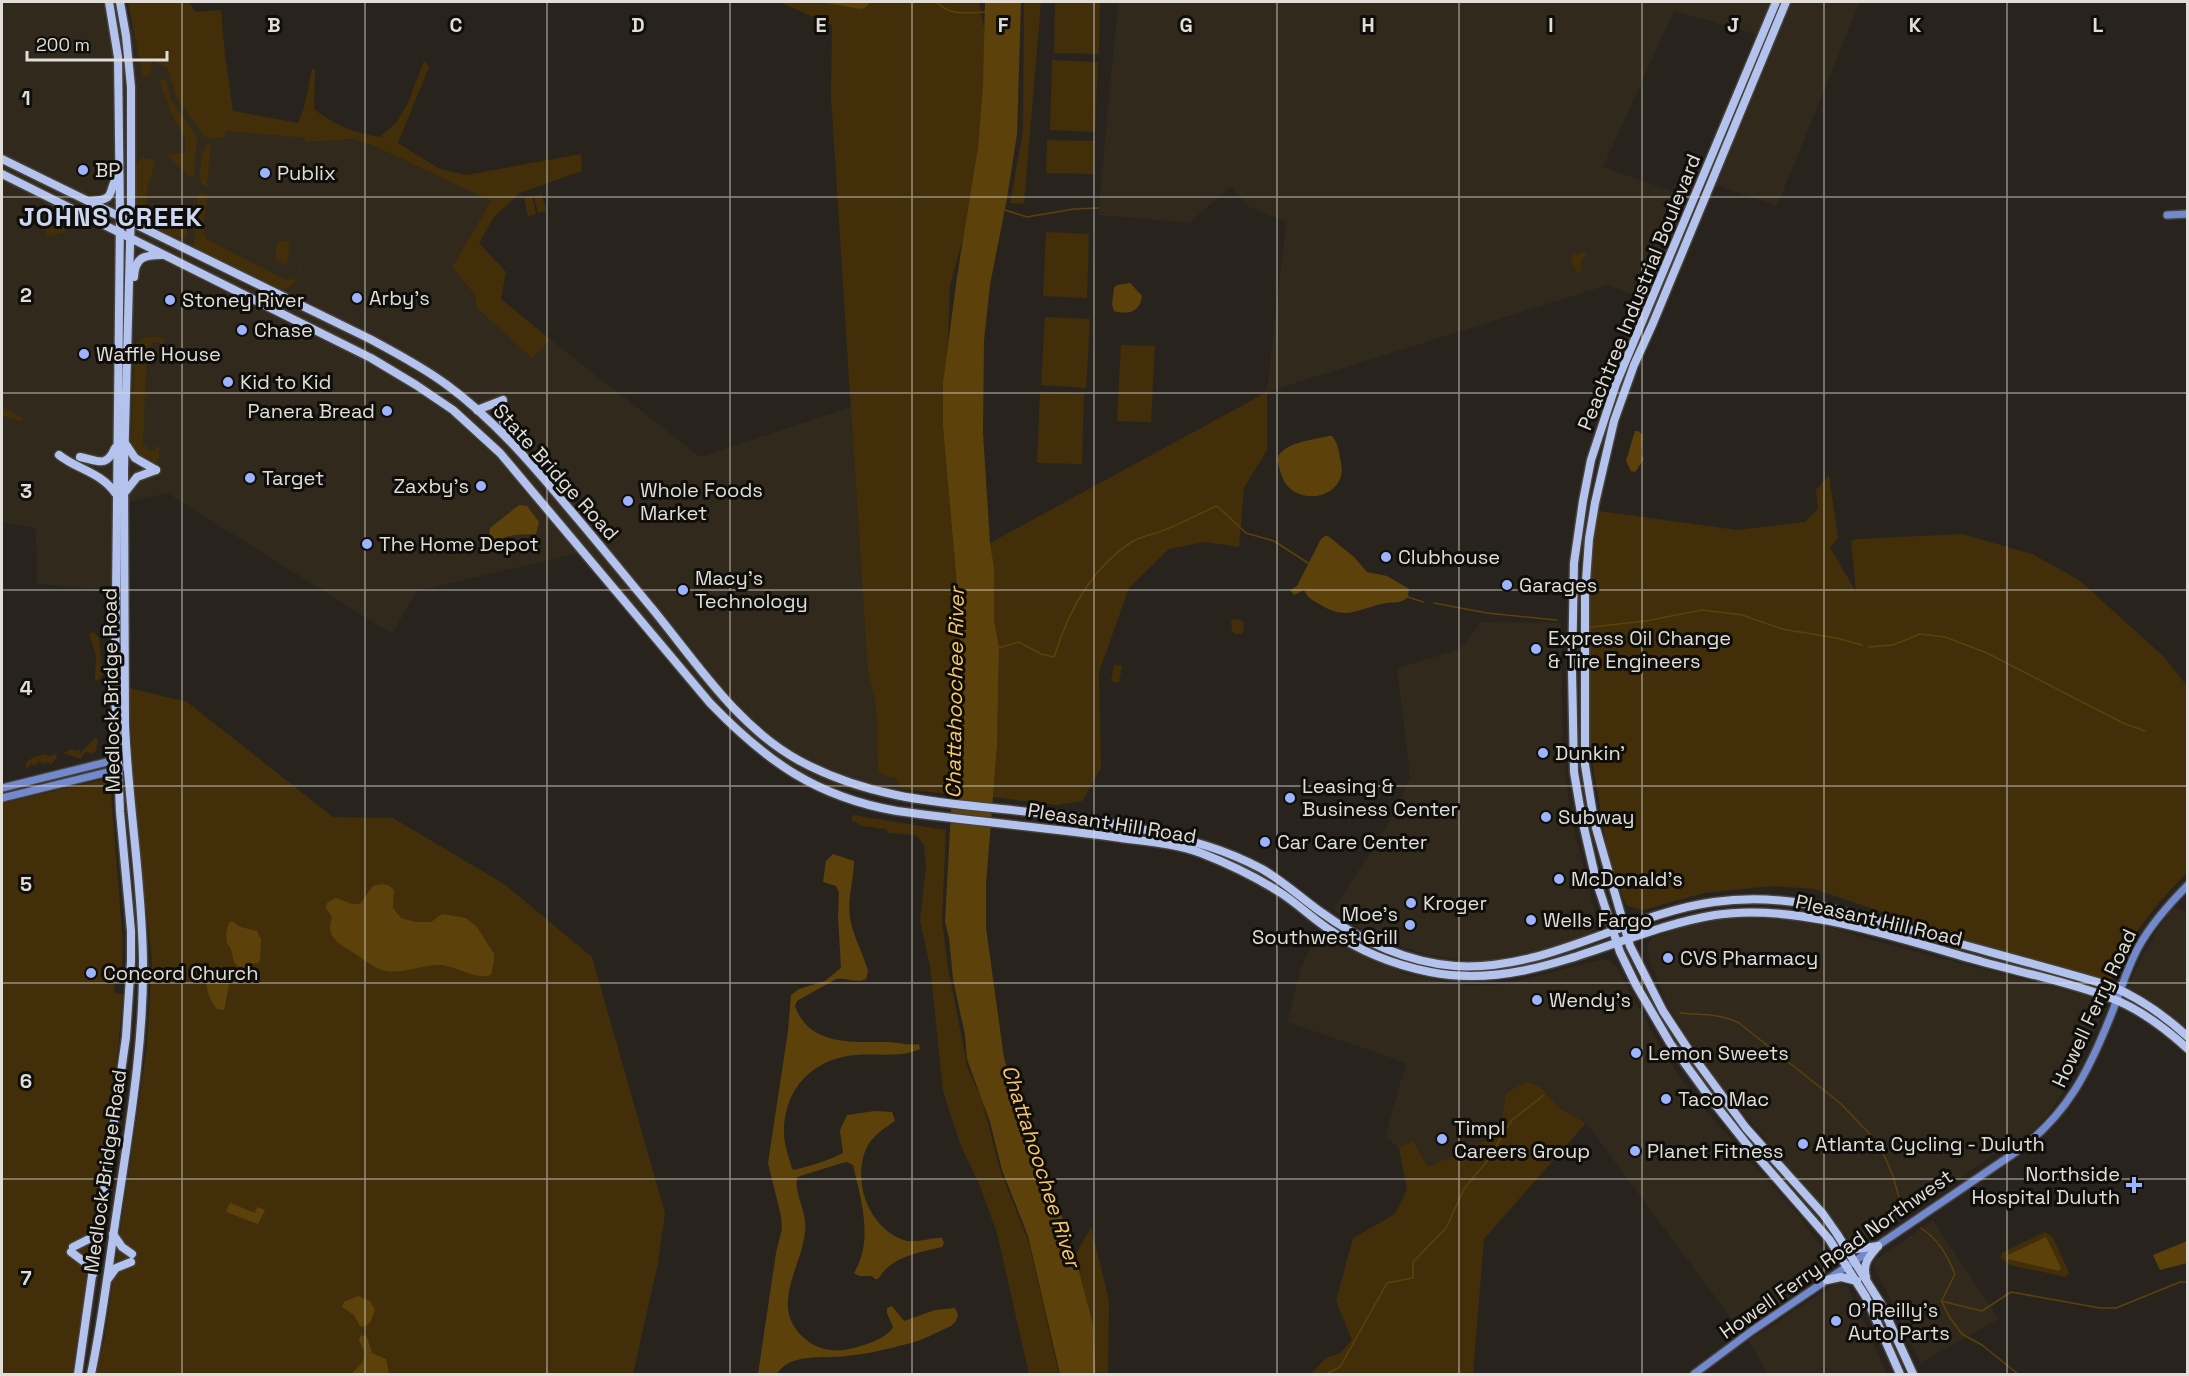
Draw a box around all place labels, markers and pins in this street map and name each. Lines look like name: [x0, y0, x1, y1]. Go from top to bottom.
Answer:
place label: BP: [95, 157, 120, 183]
place label: Publix: [277, 160, 336, 186]
marker: BP: [76, 163, 90, 177]
marker: Publix: [258, 166, 272, 180]
place label: Arby's: [369, 285, 430, 311]
place label: Stoney River: [182, 287, 304, 313]
marker: Arby's: [350, 291, 364, 305]
marker: Stoney River: [163, 293, 177, 307]
place label: Chase: [254, 317, 313, 343]
marker: Chase: [235, 323, 249, 337]
place label: Waffle House: [96, 341, 221, 367]
marker: Waffle House: [77, 347, 91, 361]
place label: Kid to Kid: [240, 369, 331, 395]
marker: Kid to Kid: [221, 375, 235, 389]
place label: Panera Bread: [247, 398, 375, 424]
marker: Panera Bread: [380, 404, 394, 418]
place label: Target: [262, 465, 324, 491]
marker: Target: [243, 471, 257, 485]
place label: Zaxby's: [393, 473, 469, 499]
place label: Whole Foods Market: [640, 477, 763, 526]
marker: Zaxby's: [474, 479, 488, 493]
marker: Whole Foods Market: [621, 494, 635, 508]
place label: The Home Depot: [379, 531, 539, 557]
marker: The Home Depot: [360, 537, 374, 551]
place label: Clubhouse: [1398, 544, 1500, 570]
marker: Clubhouse: [1379, 550, 1393, 564]
place label: Macy's Technology: [695, 565, 808, 614]
place label: Garages: [1519, 572, 1597, 598]
marker: Garages: [1500, 578, 1514, 592]
marker: Macy's Technology: [676, 583, 690, 597]
place label: Express Oil Change & Tire Engineers: [1548, 625, 1731, 674]
marker: Express Oil Change & Tire Engineers: [1529, 642, 1543, 656]
place label: Dunkin': [1555, 740, 1625, 766]
marker: Dunkin': [1536, 746, 1550, 760]
place label: Leasing & Business Center: [1302, 773, 1458, 822]
marker: Leasing & Business Center: [1283, 791, 1297, 805]
place label: Subway: [1558, 804, 1635, 830]
marker: Subway: [1539, 810, 1553, 824]
place label: Car Care Center: [1277, 829, 1427, 855]
marker: Car Care Center: [1258, 835, 1272, 849]
place label: McDonald's: [1571, 866, 1683, 892]
marker: McDonald's: [1552, 872, 1566, 886]
place label: Kroger: [1423, 890, 1487, 916]
marker: Kroger: [1404, 896, 1418, 910]
place label: Moe's Southwest Grill: [1252, 901, 1398, 950]
place label: Wells Fargo: [1543, 907, 1652, 933]
marker: Wells Fargo: [1524, 913, 1538, 927]
marker: Moe's Southwest Grill: [1403, 918, 1417, 932]
place label: CVS Pharmacy: [1680, 945, 1818, 971]
marker: CVS Pharmacy: [1661, 951, 1675, 965]
place label: Concord Church: [103, 960, 259, 986]
marker: Concord Church: [84, 966, 98, 980]
place label: Wendy's: [1549, 987, 1631, 1013]
marker: Wendy's: [1530, 993, 1544, 1007]
place label: Lemon Sweets: [1648, 1040, 1789, 1066]
marker: Lemon Sweets: [1629, 1046, 1643, 1060]
place label: Taco Mac: [1678, 1086, 1769, 1112]
marker: Taco Mac: [1659, 1092, 1673, 1106]
place label: Timpl Careers Group: [1454, 1115, 1590, 1164]
place label: Atlanta Cycling - Duluth: [1815, 1131, 2045, 1157]
marker: Timpl Careers Group: [1435, 1132, 1449, 1146]
marker: Atlanta Cycling - Duluth: [1796, 1137, 1810, 1151]
place label: Planet Fitness: [1647, 1138, 1784, 1164]
marker: Planet Fitness: [1628, 1144, 1642, 1158]
place label: Northside Hospital Duluth: [1971, 1161, 2120, 1210]
marker: Northside Hospital Duluth: [2125, 1176, 2143, 1194]
place label: O' Reilly's Auto Parts: [1848, 1297, 1950, 1346]
marker: O' Reilly's Auto Parts: [1829, 1314, 1843, 1328]

